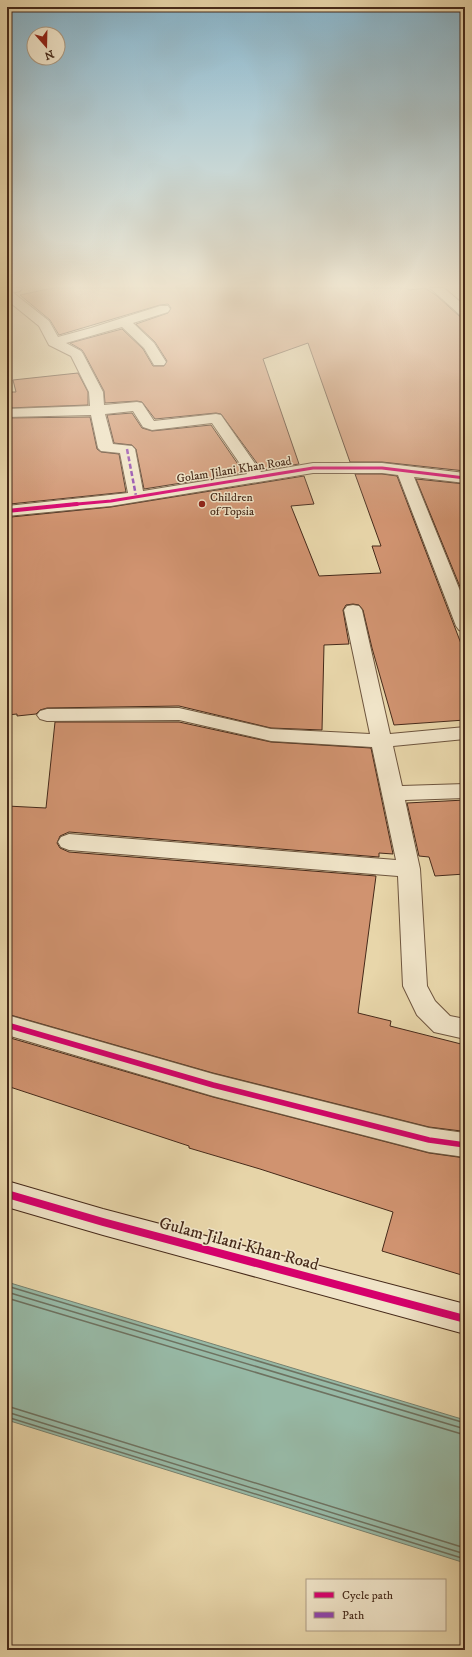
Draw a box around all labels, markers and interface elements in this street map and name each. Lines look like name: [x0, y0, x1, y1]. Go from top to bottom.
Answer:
north arrow: [26, 26, 66, 66]
text: N: [42, 46, 56, 63]
street label: Golam Jilani Khan Road: [175, 453, 293, 487]
place label: Children of Topsia: [210, 490, 255, 519]
marker: Children of Topsia: [197, 499, 207, 509]
street label: Gulam Jilani Khan Road: [157, 1212, 322, 1276]
legend: [306, 1579, 446, 1631]
text: Cycle path: [342, 1588, 394, 1603]
text: Path: [342, 1608, 365, 1623]

